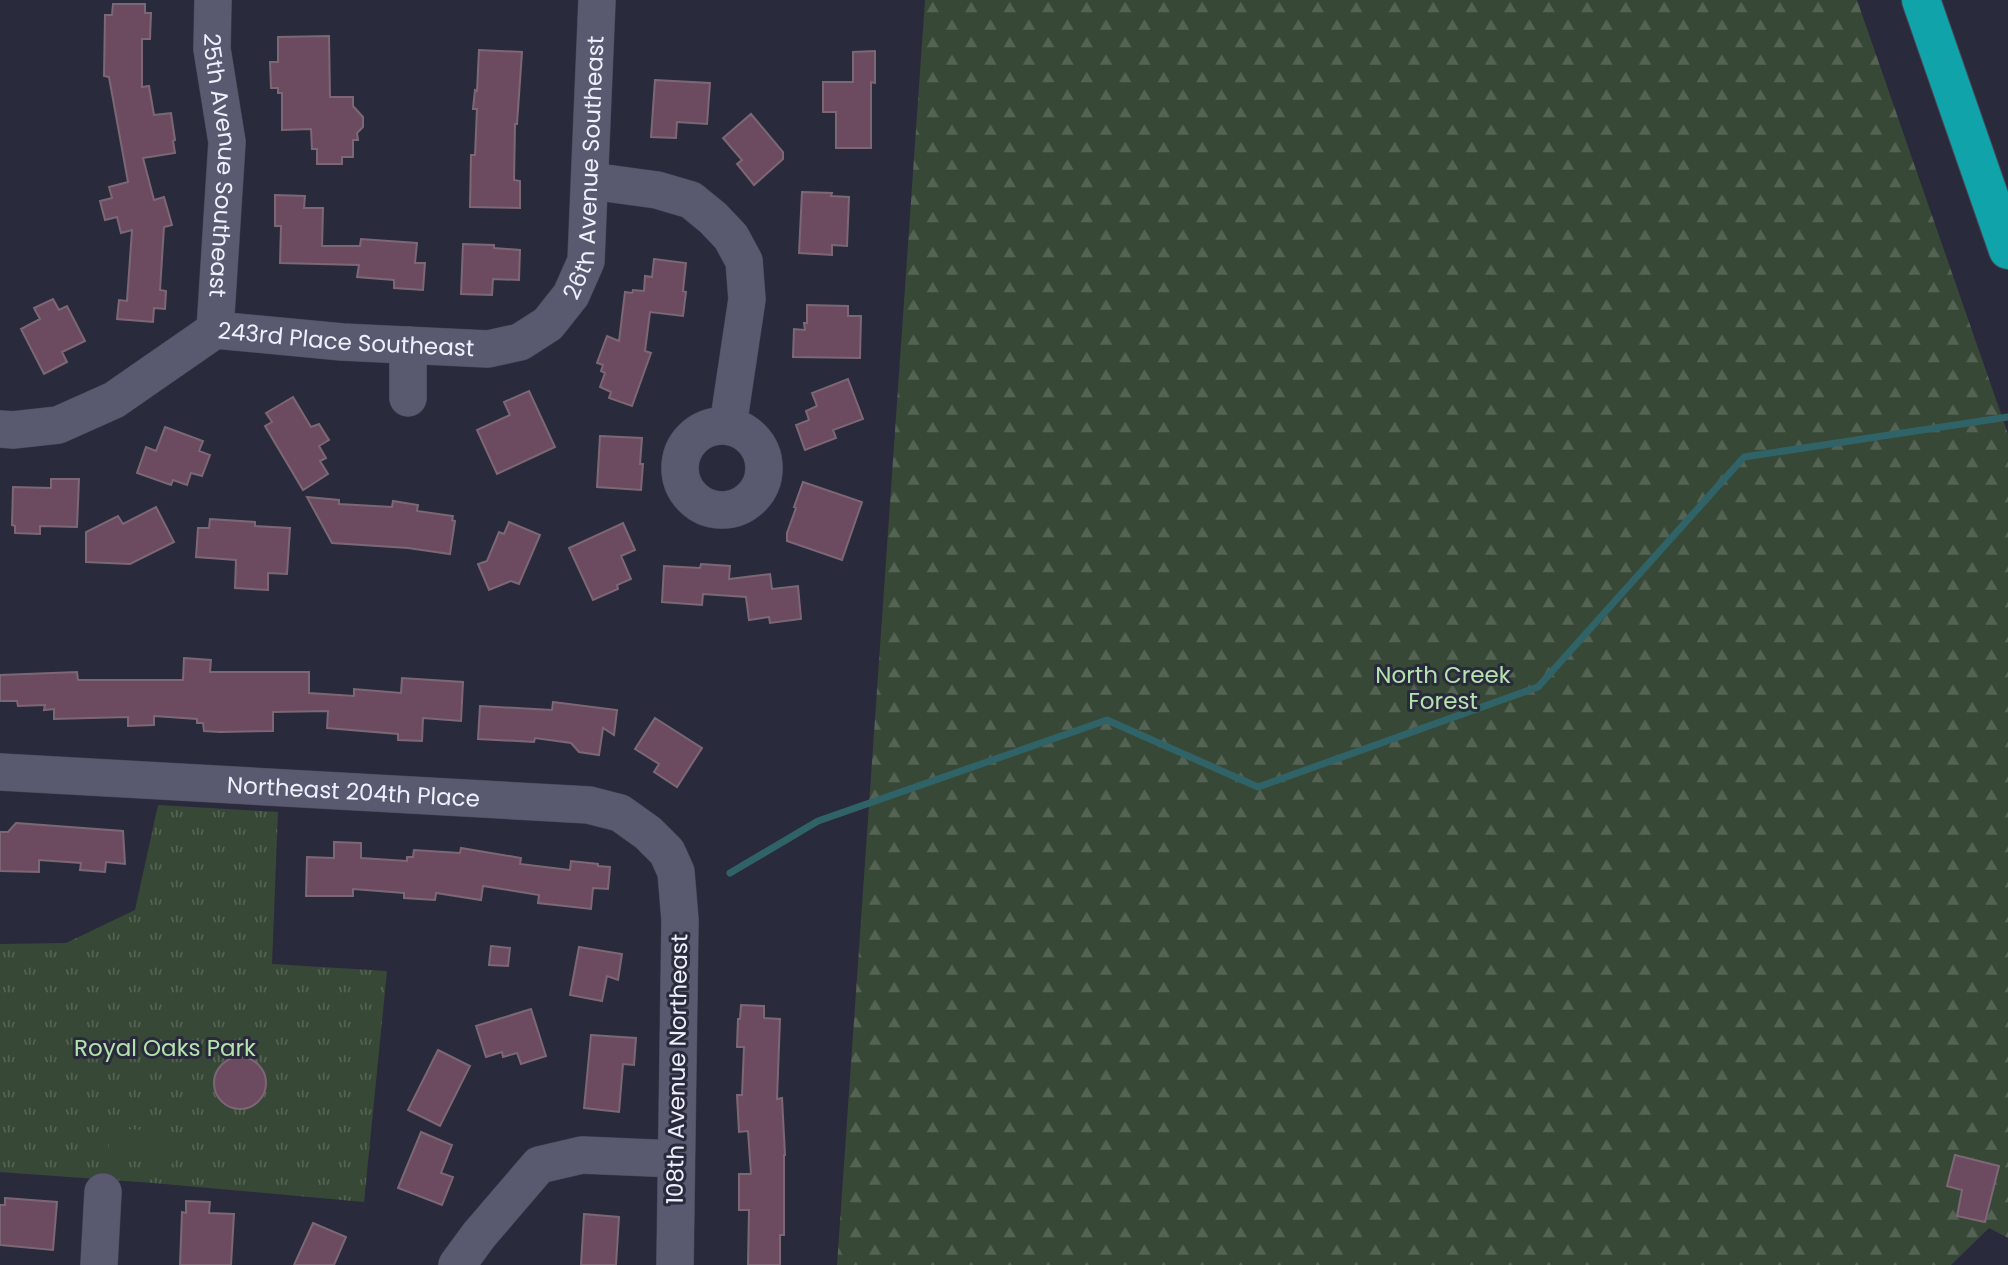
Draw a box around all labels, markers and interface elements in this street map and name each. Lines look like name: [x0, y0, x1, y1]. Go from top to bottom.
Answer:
street label: 25th Avenue Southeast: [196, 33, 243, 298]
street label: 26th Avenue Southeast: [555, 35, 611, 304]
street label: 243rd Place Southeast: [217, 314, 475, 364]
park label: North Creek Forest: [1375, 659, 1511, 717]
street label: Northeast 204th Place: [226, 769, 481, 815]
street label: 108th Avenue Northeast: [659, 933, 695, 1205]
park label: Royal Oaks Park: [74, 1032, 256, 1064]

